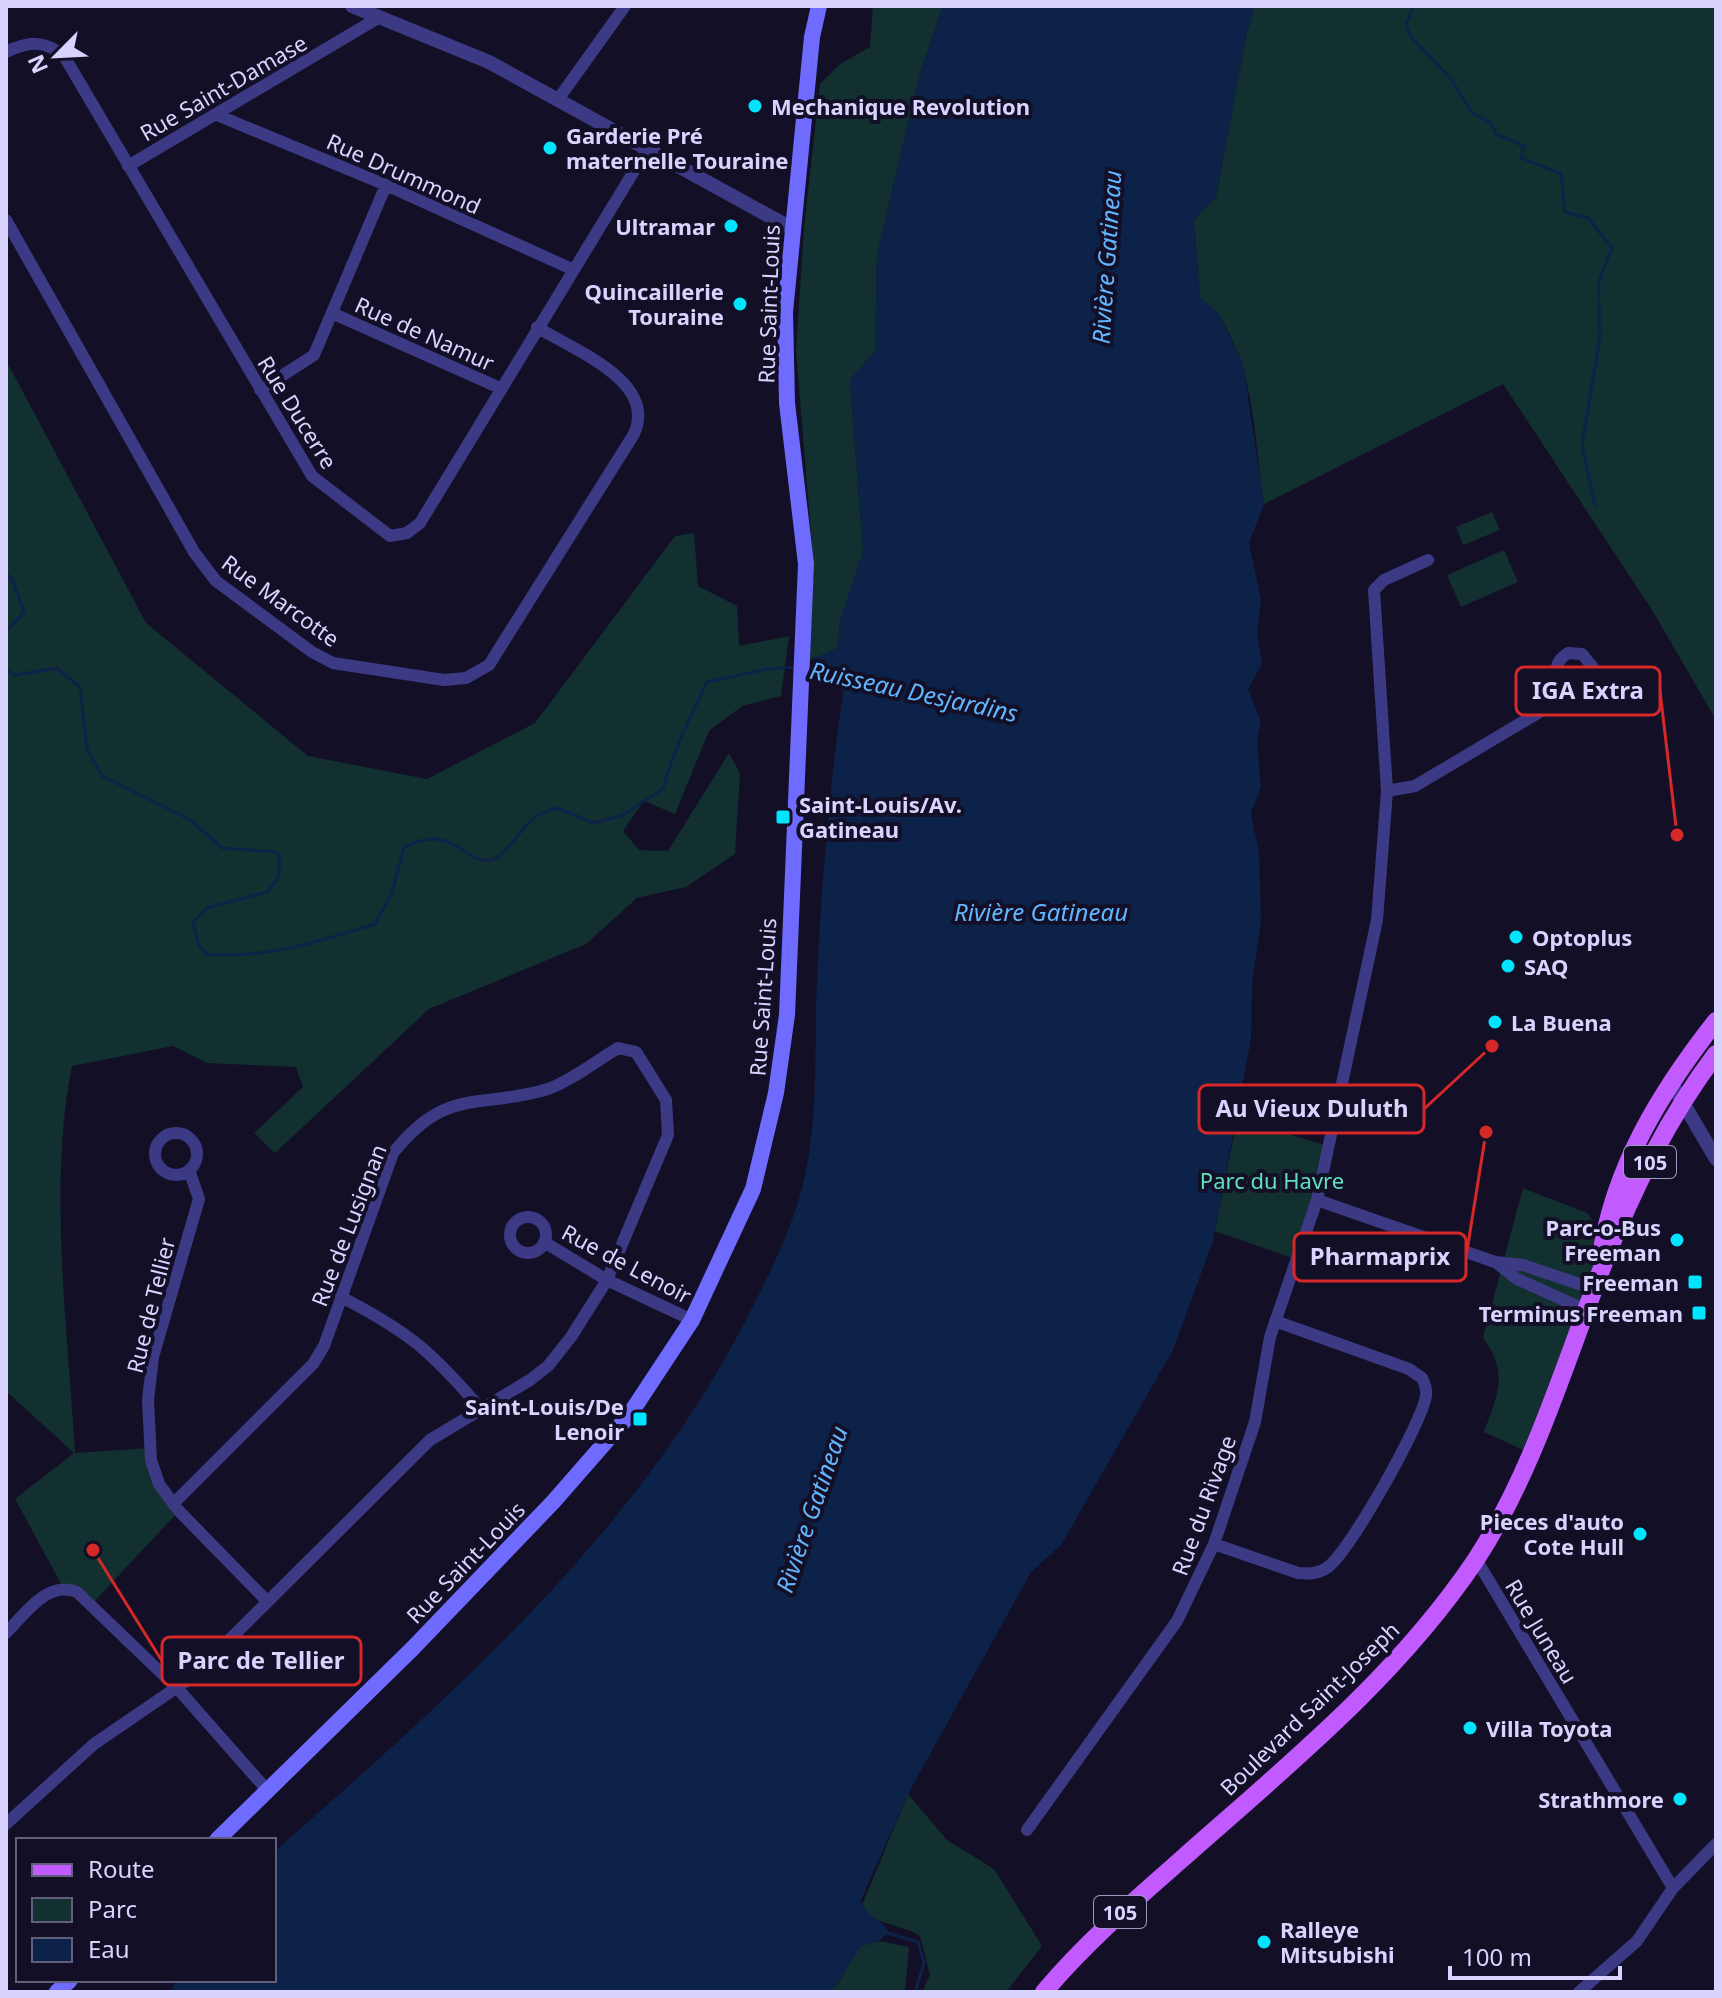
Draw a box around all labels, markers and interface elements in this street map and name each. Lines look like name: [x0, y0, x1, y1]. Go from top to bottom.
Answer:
north arrow: [16, 16, 96, 96]
street label: Rue Saint-Damase: [134, 27, 312, 147]
text: N: [19, 50, 54, 79]
place label: Mechanique Revolution: [771, 91, 1030, 121]
marker: Mechanique Revolution: [746, 97, 764, 115]
place label: Garderie Pré maternelle Touraine: [566, 120, 788, 175]
street label: Rue Drummond: [322, 126, 486, 220]
marker: Garderie Pré maternelle Touraine: [541, 139, 559, 157]
water label: Rivière Gatineau: [1083, 169, 1129, 345]
place label: Ultramar: [615, 211, 715, 241]
marker: Ultramar: [722, 217, 740, 235]
street label: Rue Saint-Louis: [750, 224, 786, 384]
place label: Quincaillerie Touraine: [585, 276, 724, 331]
street label: Rue de Namur: [351, 289, 499, 377]
marker: Quincaillerie Touraine: [731, 295, 749, 313]
street label: Rue Ducerre: [251, 350, 345, 474]
street label: Rue Marcotte: [216, 547, 346, 653]
water label: Ruisseau Desjardins: [807, 653, 1021, 729]
callout: IGA Extra: [1516, 667, 1660, 715]
text: IGA Extra: [1532, 673, 1644, 706]
place label: Saint-Louis/Av. Gatineau: [799, 789, 962, 844]
marker: Saint-Louis/Av. Gatineau: [774, 808, 792, 826]
water label: Rivière Gatineau: [954, 895, 1128, 928]
street label: Rue Saint-Louis: [741, 917, 783, 1077]
place label: Optoplus: [1532, 922, 1632, 952]
marker: Optoplus: [1507, 928, 1525, 946]
place label: SAQ: [1524, 951, 1568, 981]
marker: SAQ: [1499, 957, 1517, 975]
place label: La Buena: [1511, 1007, 1612, 1037]
marker: La Buena: [1486, 1013, 1504, 1031]
callout: Au Vieux Duluth: [1199, 1085, 1424, 1133]
text: Au Vieux Duluth: [1215, 1091, 1409, 1124]
street label: Rue de Lusignan: [303, 1140, 393, 1310]
road number: 105: [1624, 1146, 1676, 1178]
park label: Parc du Havre: [1200, 1165, 1344, 1195]
place label: Parc-o-Bus Freeman: [1546, 1212, 1661, 1267]
street label: Rue de Lenoir: [557, 1216, 697, 1310]
marker: Parc-o-Bus Freeman: [1668, 1231, 1686, 1249]
callout: Pharmaprix: [1294, 1233, 1466, 1281]
street label: Rue de Tellier: [119, 1234, 181, 1376]
text: Pharmaprix: [1310, 1239, 1450, 1272]
place label: Freeman: [1582, 1267, 1679, 1297]
marker: Freeman: [1686, 1273, 1704, 1291]
place label: Terminus Freeman: [1479, 1298, 1683, 1328]
marker: Terminus Freeman: [1690, 1304, 1708, 1322]
place label: Saint-Louis/De Lenoir: [465, 1391, 624, 1446]
marker: Saint-Louis/De Lenoir: [631, 1410, 649, 1428]
water label: Rivière Gatineau: [767, 1421, 855, 1597]
street label: Rue du Rivage: [1164, 1431, 1242, 1579]
street label: Rue Saint-Louis: [399, 1494, 531, 1630]
place label: Pieces d'auto Cote Hull: [1480, 1506, 1624, 1561]
marker: Pieces d'auto Cote Hull: [1631, 1525, 1649, 1543]
street label: Rue Juneau: [1499, 1573, 1585, 1689]
street label: Boulevard Saint-Joseph: [1213, 1614, 1405, 1802]
callout: Parc de Tellier: [162, 1637, 361, 1685]
text: Parc de Tellier: [178, 1643, 345, 1676]
place label: Villa Toyota: [1486, 1713, 1612, 1743]
marker: Villa Toyota: [1461, 1719, 1479, 1737]
place label: Strathmore: [1538, 1784, 1664, 1814]
marker: Strathmore: [1671, 1790, 1689, 1808]
legend: [16, 1838, 276, 1982]
text: Route: [88, 1852, 154, 1885]
text: Parc: [88, 1892, 137, 1925]
road number: 105: [1094, 1896, 1146, 1928]
place label: Ralleye Mitsubishi: [1280, 1914, 1395, 1969]
scale bar: [1450, 1930, 1620, 1980]
text: Eau: [88, 1932, 130, 1965]
marker: Ralleye Mitsubishi: [1255, 1933, 1273, 1951]
text: 100 m: [1462, 1940, 1532, 1973]

